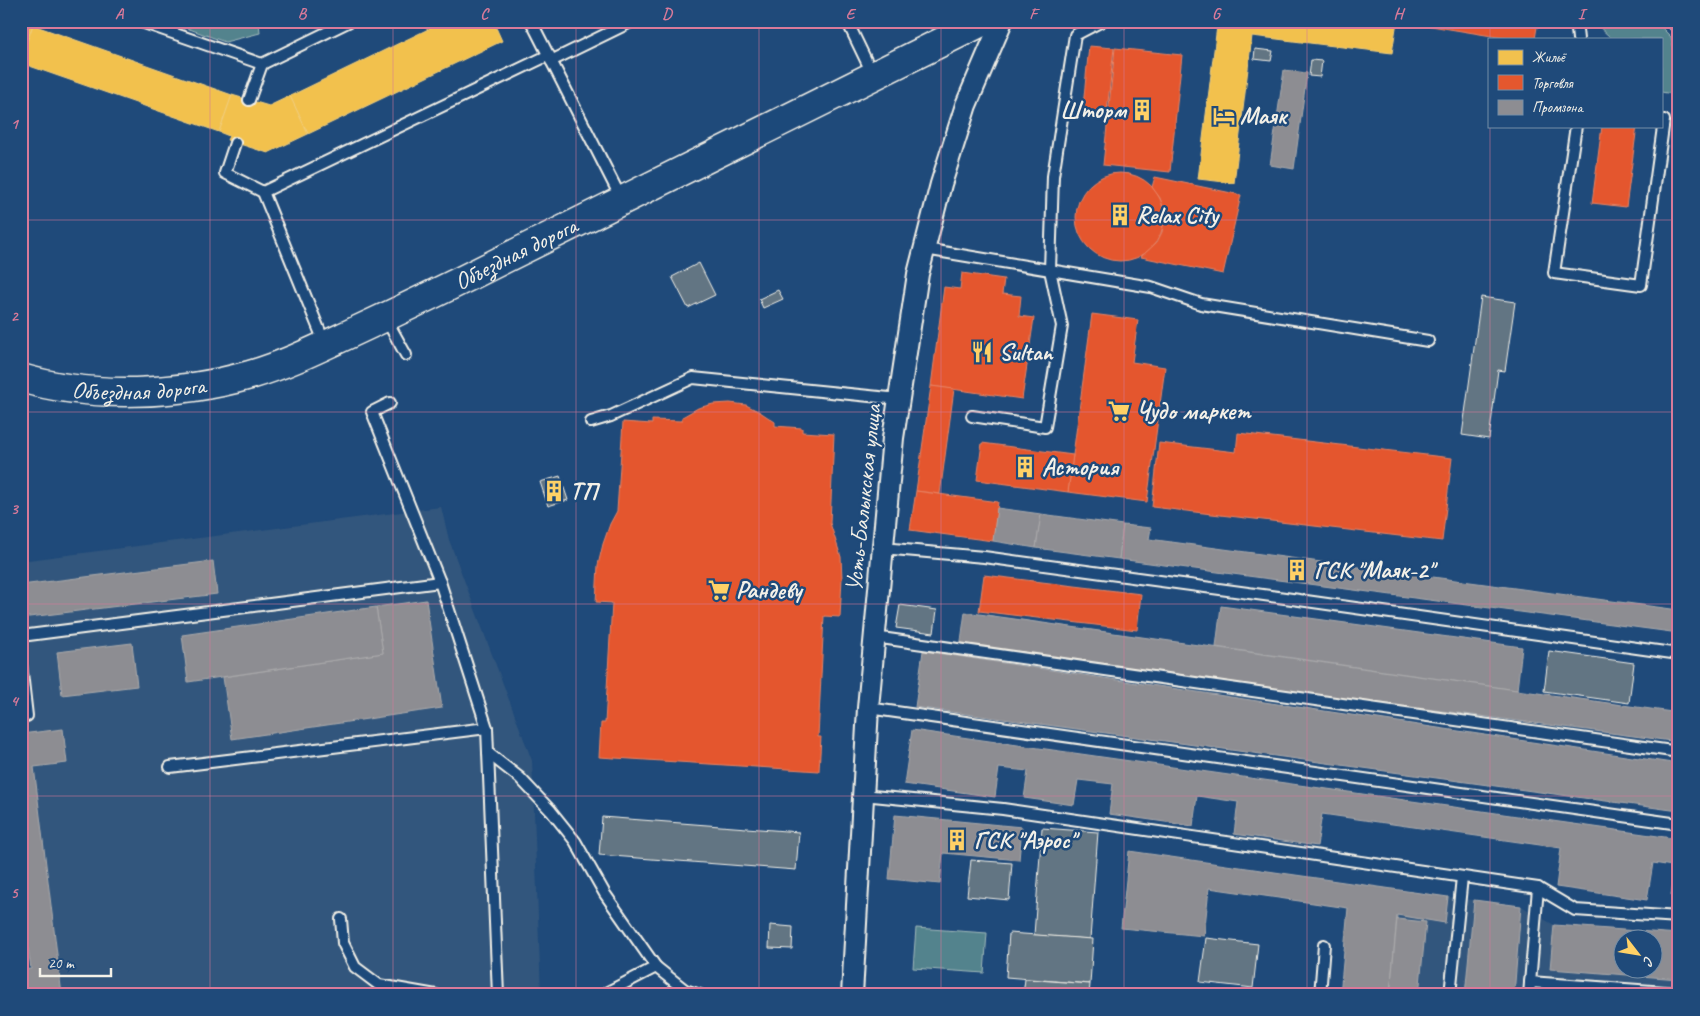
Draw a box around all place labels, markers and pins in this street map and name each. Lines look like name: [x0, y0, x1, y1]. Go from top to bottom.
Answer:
place label: Шторм: [1060, 95, 1127, 125]
building icon: Шторм: [1129, 97, 1155, 123]
place label: Маяк: [1240, 101, 1289, 131]
hotel icon: Маяк: [1211, 103, 1237, 129]
place label: Relax City: [1136, 200, 1221, 230]
building icon: Relax City: [1107, 202, 1133, 228]
place label: Sultan: [999, 337, 1055, 367]
restaurant icon: Sultan: [969, 339, 995, 365]
place label: Чудо маркет: [1136, 396, 1252, 426]
supermarket icon: Чудо маркет: [1106, 398, 1132, 424]
place label: Астория: [1042, 452, 1120, 482]
building icon: Астория: [1012, 454, 1038, 480]
place label: ТП: [570, 476, 601, 506]
building icon: ТП: [541, 478, 567, 504]
place label: ГСК "Маяк-2": [1314, 555, 1438, 585]
building icon: ГСК "Маяк-2": [1284, 557, 1310, 583]
place label: Рандеву: [736, 575, 804, 605]
supermarket icon: Рандеву: [706, 577, 732, 603]
place label: ГСК "Аэрос": [974, 825, 1081, 855]
building icon: ГСК "Аэрос": [944, 827, 970, 853]

